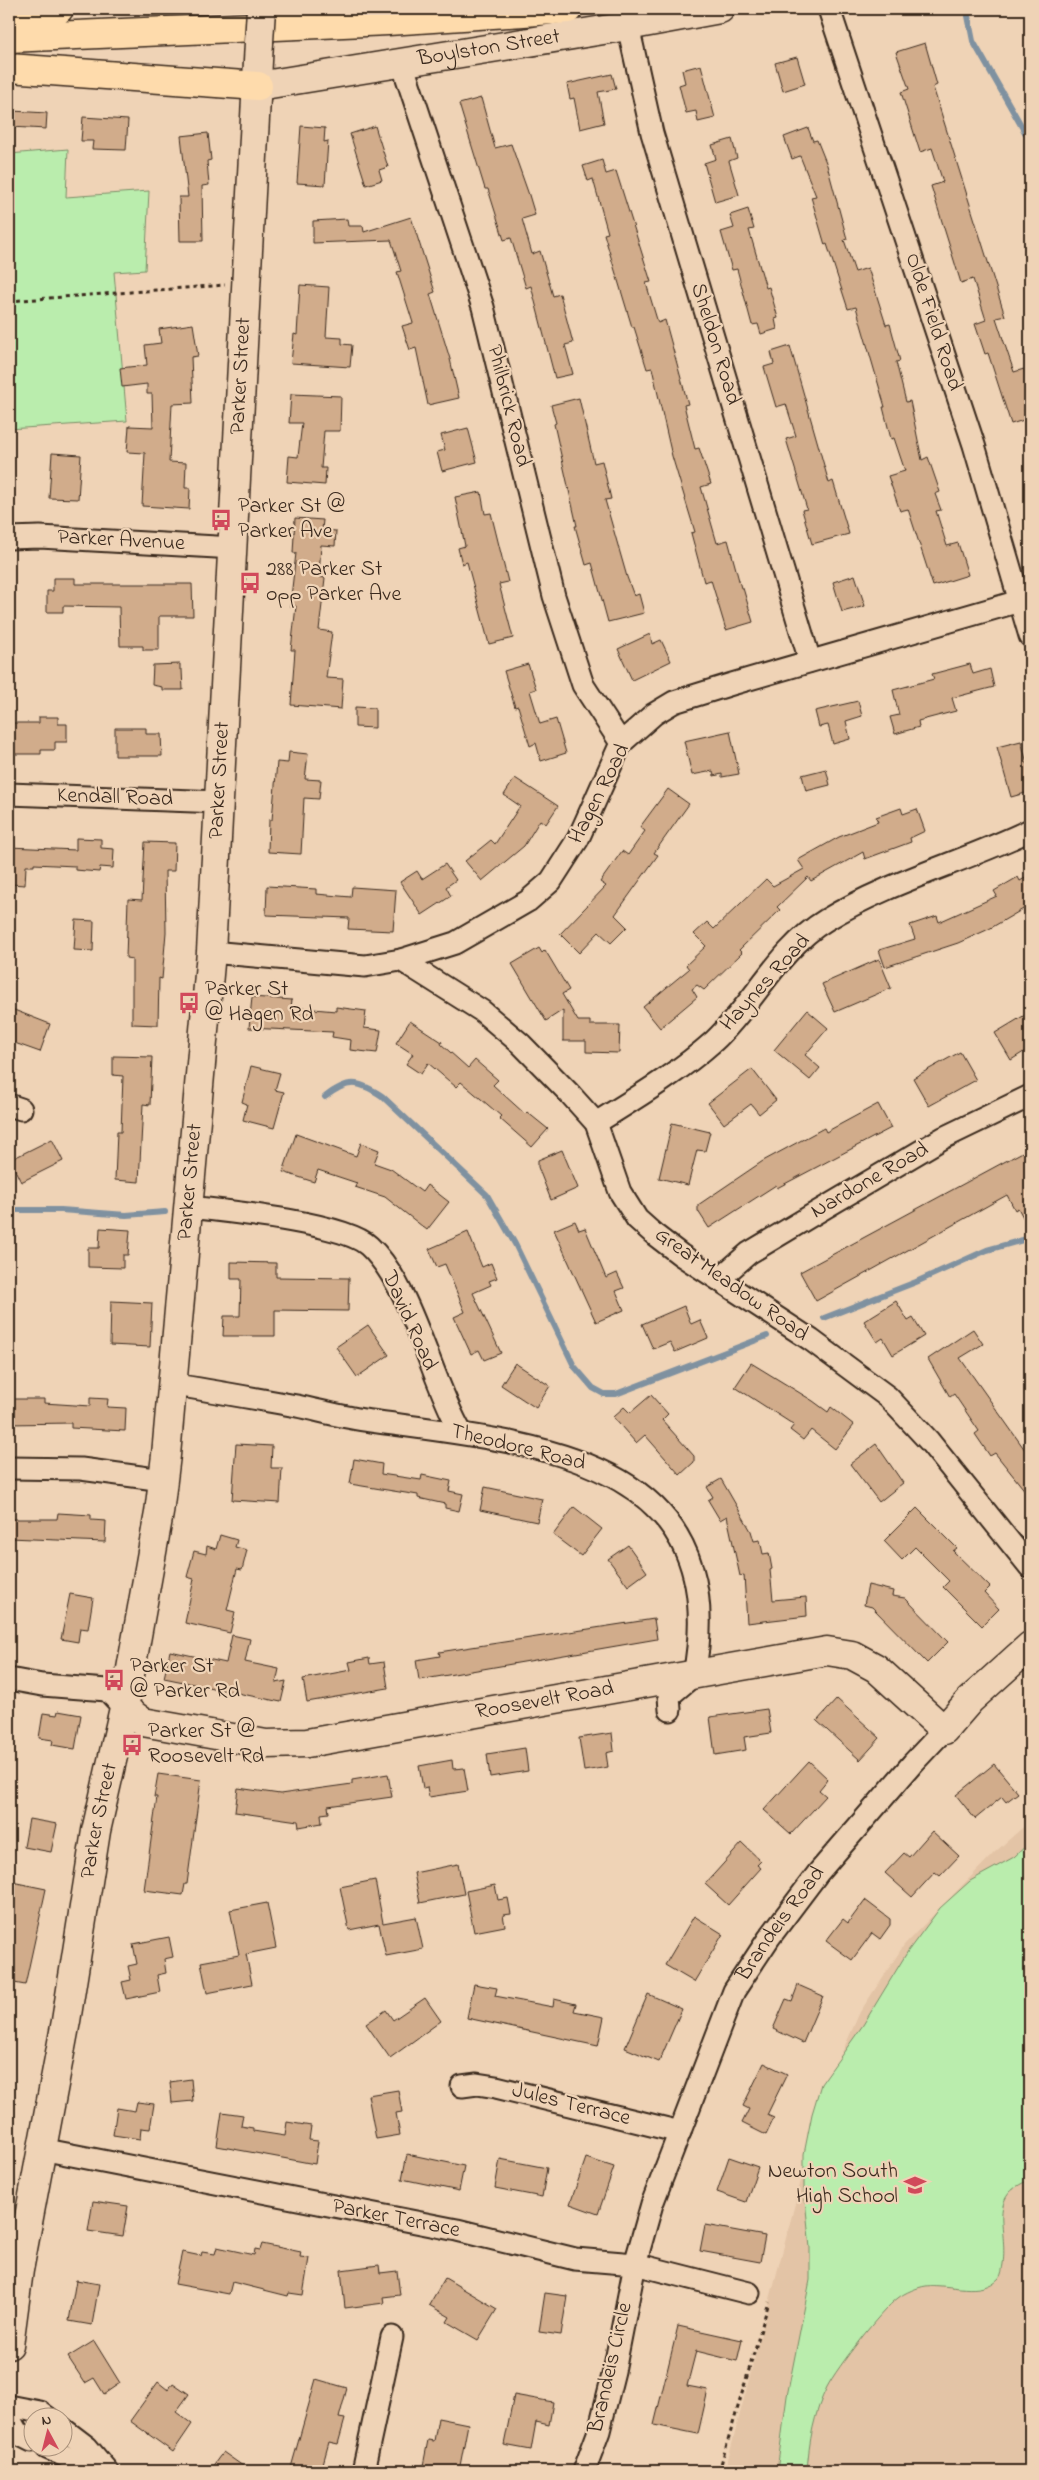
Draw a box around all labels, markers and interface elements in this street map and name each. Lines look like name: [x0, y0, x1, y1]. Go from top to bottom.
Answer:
street label: Boylston Street: [414, 21, 563, 76]
street label: Olde Field Road: [896, 249, 970, 395]
street label: Sheldon Road: [681, 279, 749, 409]
street label: Parker Street: [222, 316, 260, 435]
street label: Philbrick Road: [477, 342, 539, 470]
place label: Parker St @ Parker Ave: [238, 491, 345, 548]
bus stop icon: Parker St @ Parker Ave: [208, 507, 234, 533]
street label: Parker Avenue: [56, 522, 186, 560]
place label: 288 Parker St opp Parker Ave: [266, 554, 402, 611]
bus stop icon: 288 Parker St opp Parker Ave: [237, 570, 263, 596]
street label: Parker Street: [201, 720, 239, 840]
street label: Hagen Road: [561, 738, 640, 850]
street label: Kendall Road: [56, 780, 174, 816]
street label: Haynes Road: [713, 927, 820, 1040]
place label: Parker St @ Hagen Rd: [205, 974, 314, 1032]
bus stop icon: Parker St @ Hagen Rd: [176, 990, 202, 1016]
street label: Parker Street: [169, 1122, 212, 1242]
street label: Nardone Road: [805, 1134, 935, 1228]
street label: Great Meadow Road: [647, 1220, 815, 1350]
street label: David Road: [372, 1265, 445, 1376]
street label: Theodore Road: [447, 1416, 589, 1480]
place label: Parker St @ Parker Rd: [130, 1651, 240, 1708]
bus stop icon: Parker St @ Parker Rd: [101, 1667, 127, 1693]
street label: Roosevelt Road: [473, 1673, 616, 1729]
place label: Parker St @ Roosevelt Rd: [148, 1716, 264, 1773]
bus stop icon: Parker St @ Roosevelt Rd: [119, 1732, 145, 1758]
street label: Parker Street: [73, 1759, 127, 1881]
street label: Brandeis Road: [728, 1860, 833, 1989]
street label: Jules Terrace: [508, 2075, 634, 2135]
place label: Newton South High School: [768, 2156, 898, 2214]
school or university icon: Newton South High School: [902, 2172, 928, 2198]
street label: Parker Terrace: [329, 2191, 463, 2247]
street label: Brandeis Circle: [580, 2299, 642, 2438]
north arrow: [22, 2408, 72, 2458]
text: N: [41, 2410, 53, 2432]

